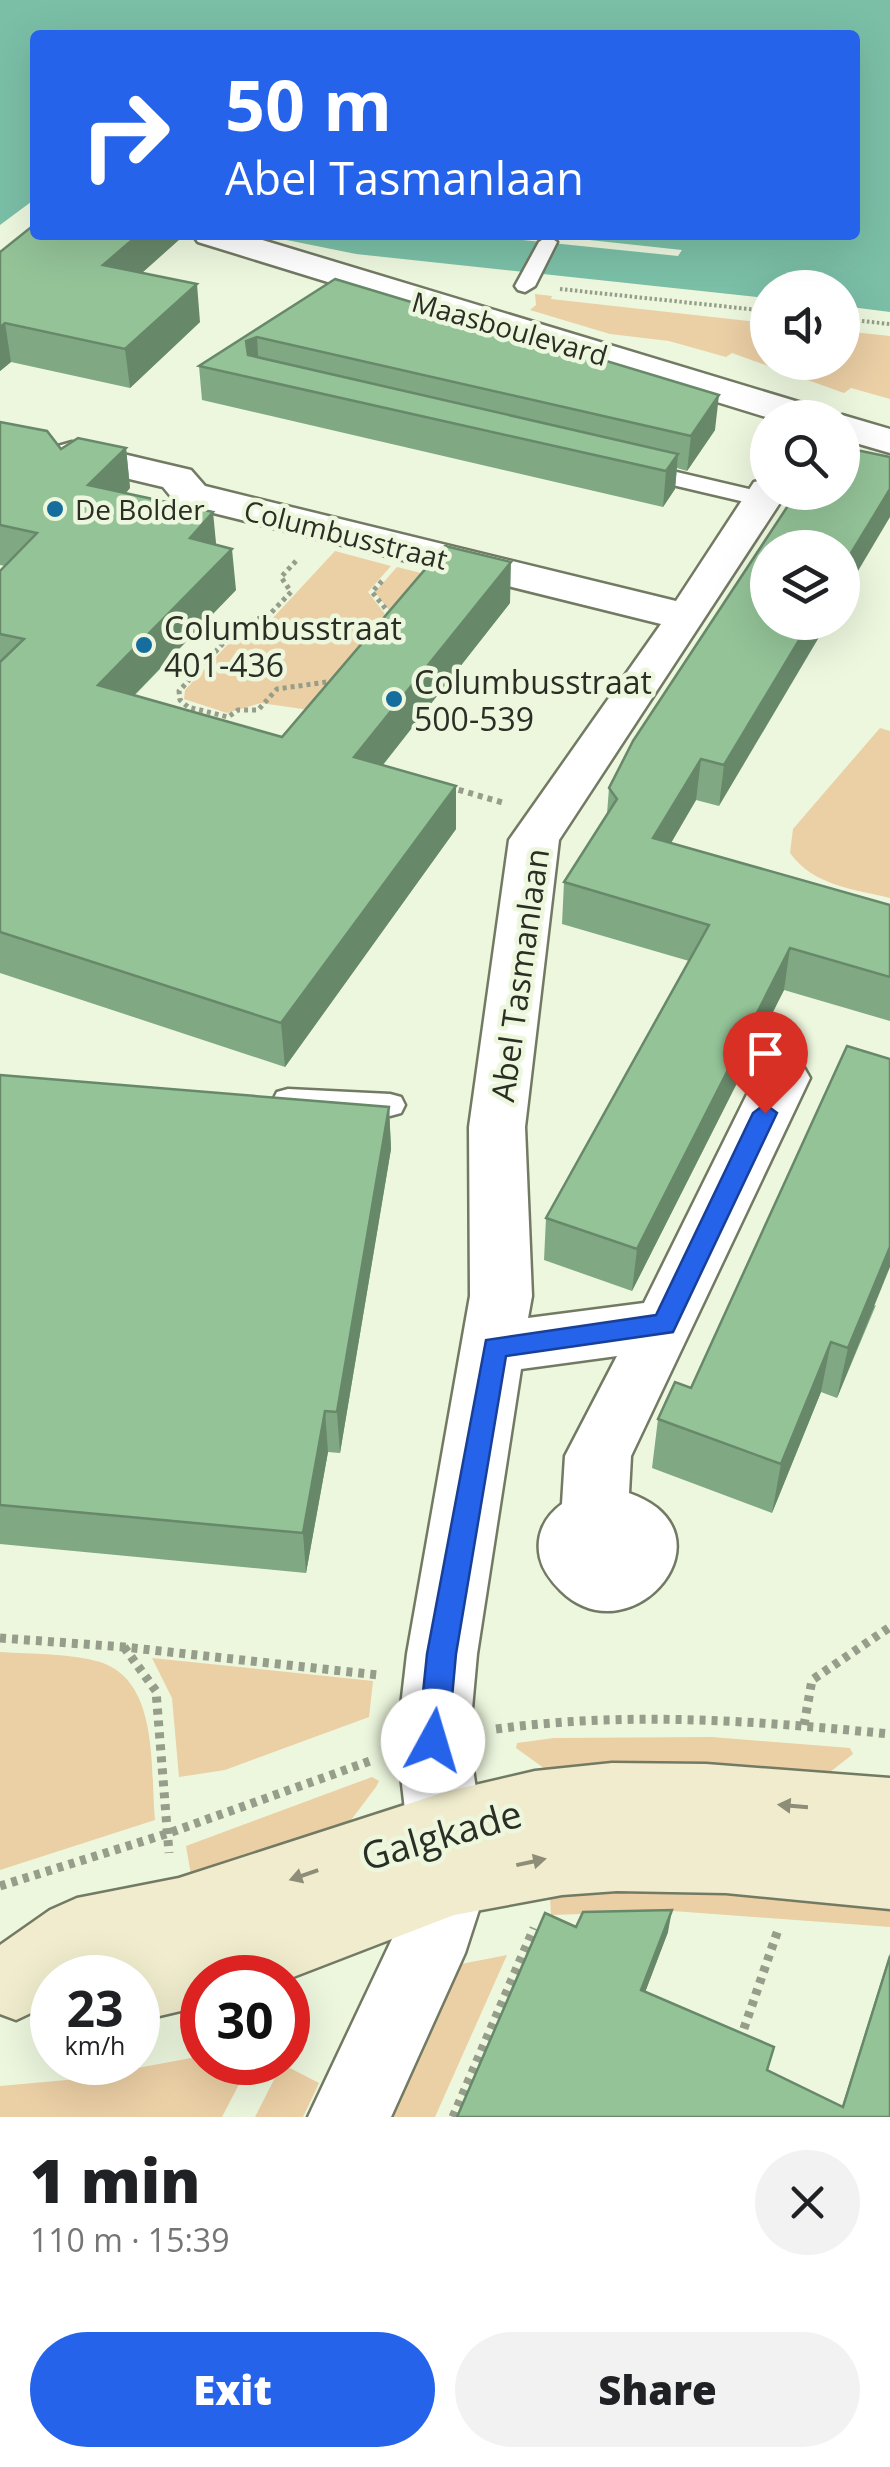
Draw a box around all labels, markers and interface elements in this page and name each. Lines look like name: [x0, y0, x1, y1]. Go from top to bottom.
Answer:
text: 50 m: [225, 56, 392, 152]
icon: right: [60, 70, 190, 200]
text: Abel Tasmanlaan: [225, 147, 584, 208]
map controls: [750, 270, 860, 640]
button: sound: [750, 270, 860, 380]
street label: Maasboulevard: [408, 282, 612, 374]
button: search: [750, 400, 860, 510]
place label: De Bolder: [75, 490, 205, 528]
street label: Columbusstraat: [240, 490, 452, 578]
marker: De Bolder: [44, 498, 66, 520]
button: layers: [750, 530, 860, 640]
place label: Columbusstraat 401-436: [164, 606, 402, 686]
marker: Columbusstraat 401-436: [133, 634, 155, 656]
place label: Columbusstraat 500-539: [414, 660, 652, 740]
marker: Columbusstraat 500-539: [383, 688, 405, 710]
street label: Abel Tasmanlaan: [480, 846, 558, 1104]
pin: [723, 1011, 808, 1114]
icon: arrive: [738, 1026, 793, 1081]
position arrow: [381, 1689, 485, 1793]
street label: Galgkade: [355, 1786, 527, 1882]
one-way arrow: [776, 1798, 808, 1814]
one-way arrow: [516, 1853, 547, 1869]
one-way arrow: [288, 1868, 318, 1883]
speed limit sign: 30: [180, 1955, 310, 2085]
text: 23: [66, 1974, 124, 2042]
text: km/h: [65, 2028, 125, 2062]
text: 1 min: [30, 2139, 200, 2221]
button: close: [755, 2150, 860, 2255]
text: 110 m · 15:39: [30, 2218, 229, 2261]
button: Exit: [30, 2332, 435, 2447]
button: Share: [455, 2332, 860, 2447]

